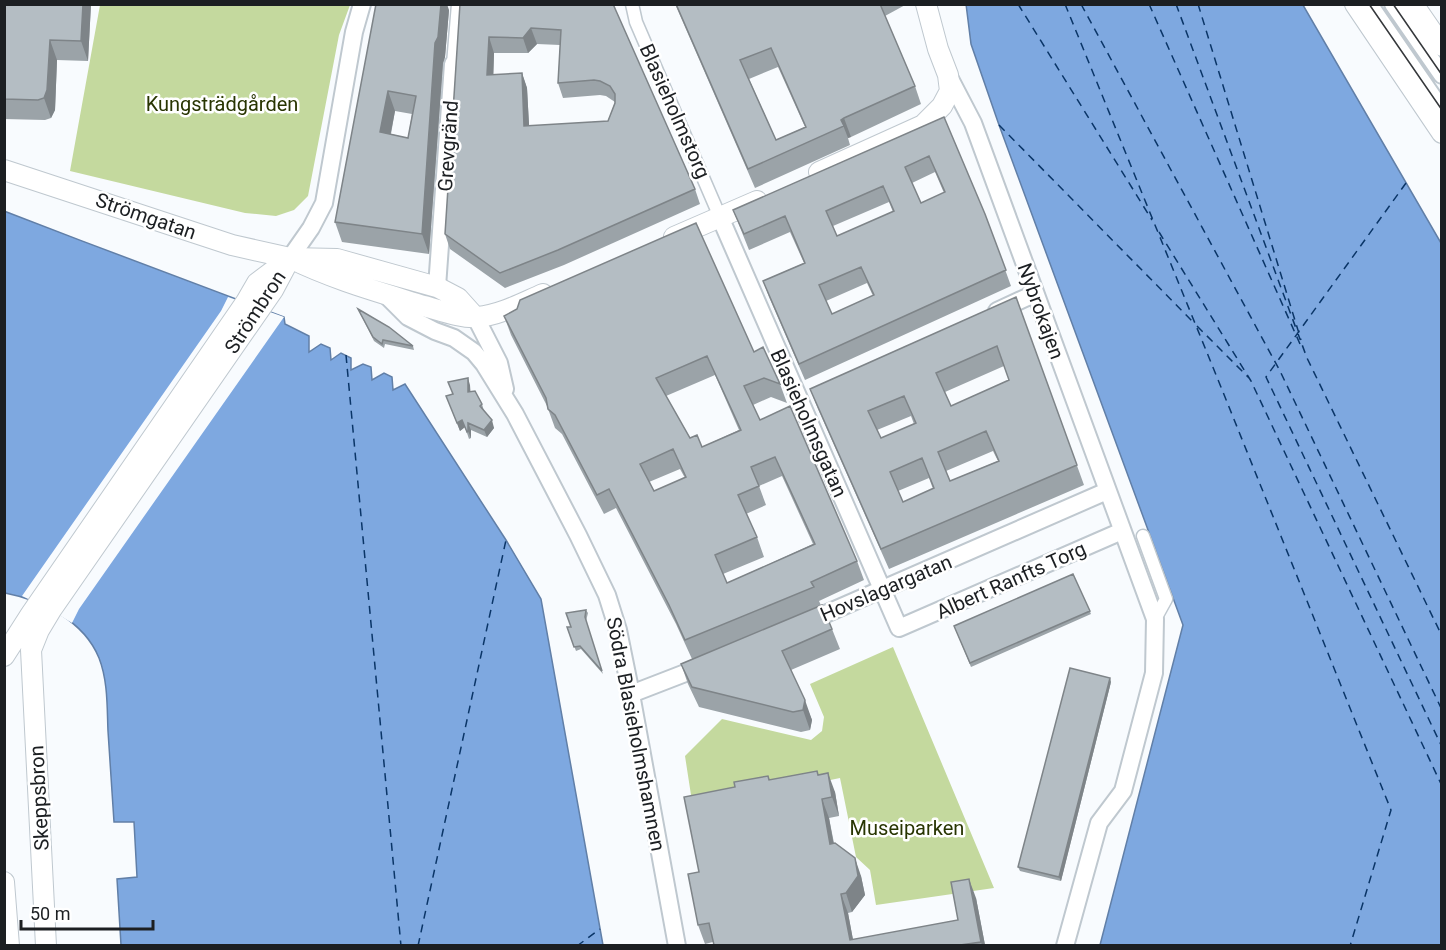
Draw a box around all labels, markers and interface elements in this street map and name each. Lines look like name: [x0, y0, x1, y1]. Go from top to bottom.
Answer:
street label: Blasieholmstorg: [635, 40, 715, 182]
park label: Kungsträdgården: [146, 92, 298, 116]
street label: Grevgränd: [433, 100, 463, 192]
street label: Strömgatan: [93, 188, 199, 244]
street label: Nybrokajen: [1013, 260, 1069, 362]
street label: Strömbron: [219, 266, 291, 358]
street label: Blasieholmsgatan: [766, 345, 852, 501]
street label: Albert Ranfts Torg: [932, 536, 1090, 624]
street label: Hovslagargatan: [817, 549, 955, 627]
street label: Södra Blasieholmshamnen: [602, 615, 670, 853]
street label: Skeppsbron: [24, 745, 54, 851]
park label: Museiparken: [850, 816, 964, 840]
scale bar: [21, 893, 153, 931]
text: 50 m: [30, 903, 70, 924]

